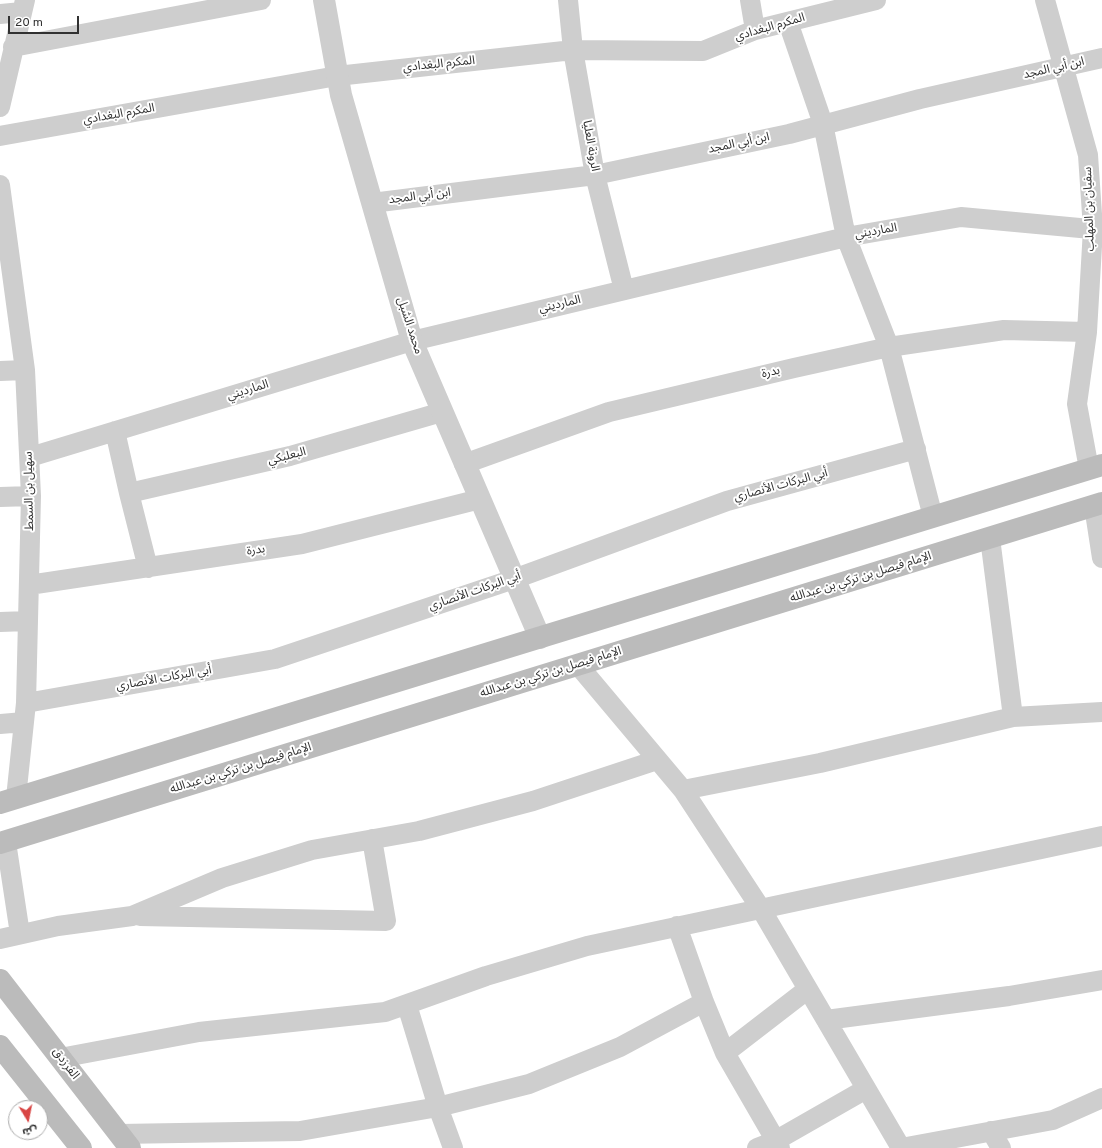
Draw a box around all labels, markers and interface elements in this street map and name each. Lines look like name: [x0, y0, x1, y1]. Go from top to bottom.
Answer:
scale bar: [10, 8, 81, 34]
street label: المكرم البغدادي: [733, 11, 807, 45]
text: 20 m: [15, 15, 43, 31]
street label: المكرم البغدادي: [402, 54, 476, 76]
street label: ابن أبي المجد: [1022, 55, 1086, 83]
street label: المكرم البغدادي: [82, 102, 156, 128]
street label: الرونة العليا: [578, 119, 602, 173]
street label: ابن أبي المجد: [707, 130, 771, 158]
street label: سفيان بن المهلب: [1081, 166, 1099, 252]
street label: ابن أبي المجد: [388, 186, 452, 208]
street label: المارديني: [854, 221, 898, 243]
street label: المارديني: [538, 293, 582, 317]
street label: محمد الشبل: [393, 296, 425, 356]
street label: بدرة: [760, 364, 782, 382]
street label: المارديني: [225, 378, 271, 404]
street label: البعلبكي: [266, 445, 308, 469]
street label: سهيل بن السمط: [22, 451, 38, 531]
street label: أبي البركات الأنصاري: [732, 467, 830, 505]
street label: بدرة: [246, 542, 266, 560]
street label: الإمام فيصل بن تركي بن عبدالله: [789, 550, 933, 606]
street label: أبي البركات الأنصاري: [427, 569, 523, 615]
street label: الإمام فيصل بن تركي بن عبدالله: [479, 645, 623, 701]
street label: أبي البركات الأنصاري: [115, 664, 213, 694]
street label: الإمام فيصل بن تركي بن عبدالله: [169, 741, 313, 797]
street label: الفرزدق: [49, 1045, 81, 1083]
north arrow: [8, 1100, 48, 1140]
text: ش: [21, 1123, 39, 1139]

